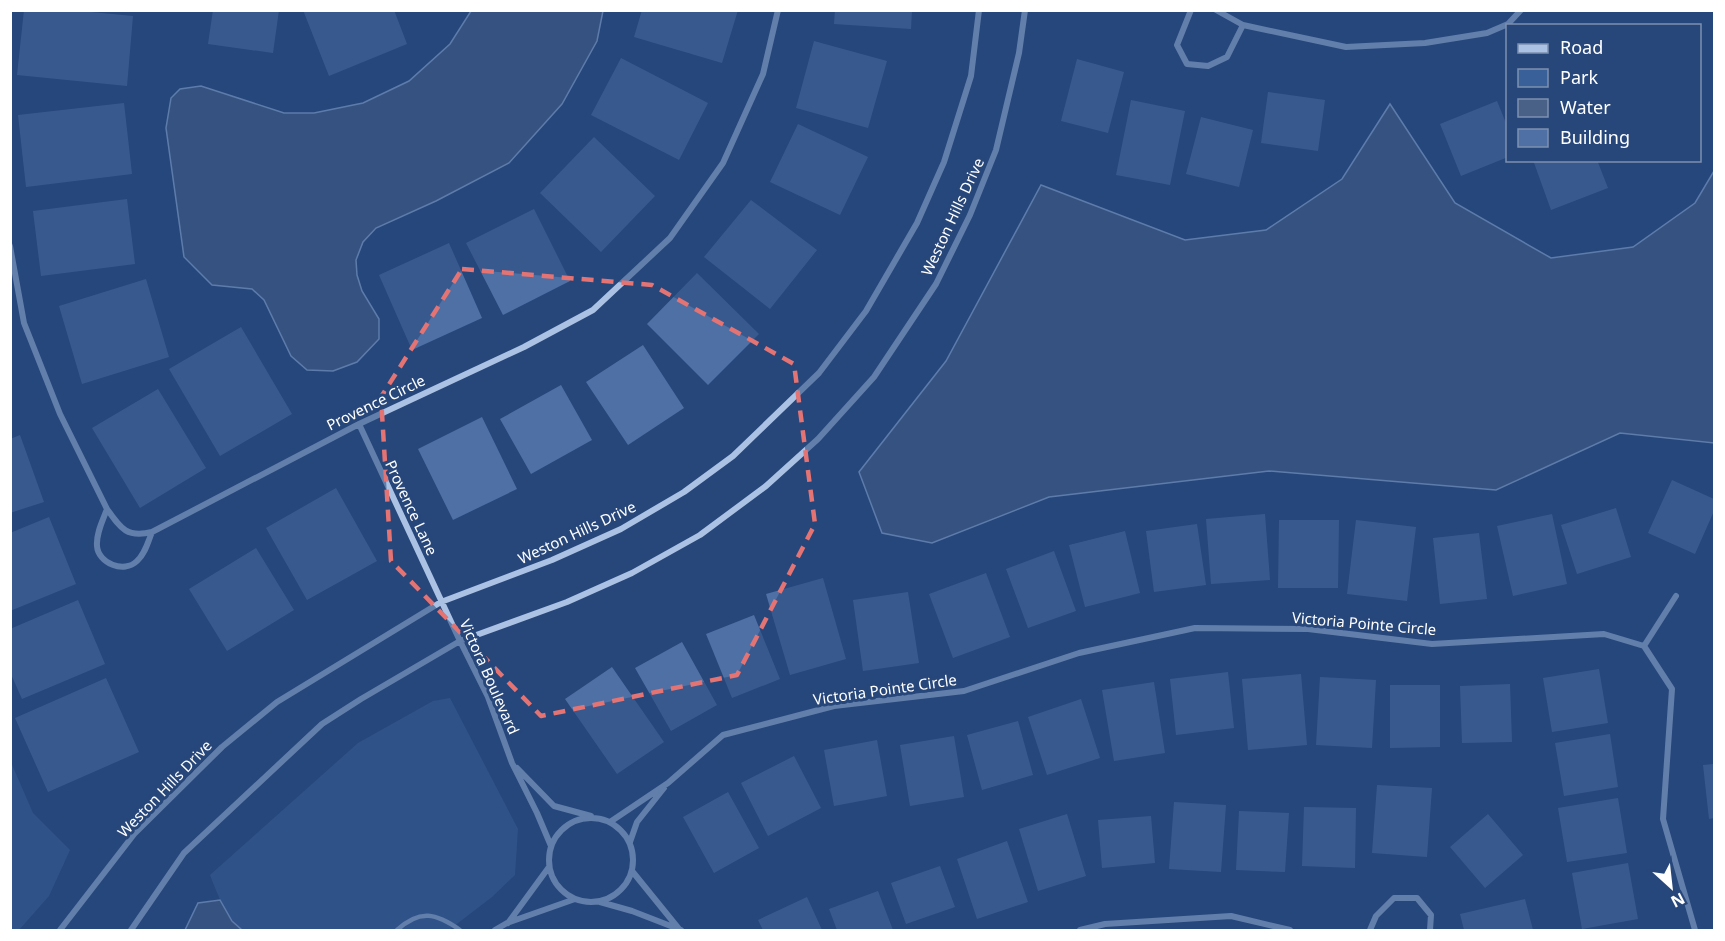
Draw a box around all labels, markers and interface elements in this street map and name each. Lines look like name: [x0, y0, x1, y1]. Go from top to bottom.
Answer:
legend: [1506, 24, 1701, 162]
text: Road: [1560, 35, 1603, 59]
text: Park: [1560, 65, 1598, 89]
text: Water: [1560, 95, 1611, 119]
text: Building: [1560, 125, 1630, 149]
street label: Weston Hills Drive: [916, 154, 988, 279]
street label: Provence Circle: [323, 370, 428, 435]
street label: Provence Lane: [381, 457, 443, 558]
street label: Weston Hills Drive: [514, 496, 639, 568]
street label: Victoria Pointe Circle: [1291, 607, 1437, 639]
street label: Victora Boulevard: [456, 616, 524, 737]
street label: Victoria Pointe Circle: [812, 669, 958, 709]
street label: Weston Hills Drive: [113, 735, 216, 841]
north arrow: [1641, 857, 1701, 917]
text: N: [1667, 888, 1689, 913]

